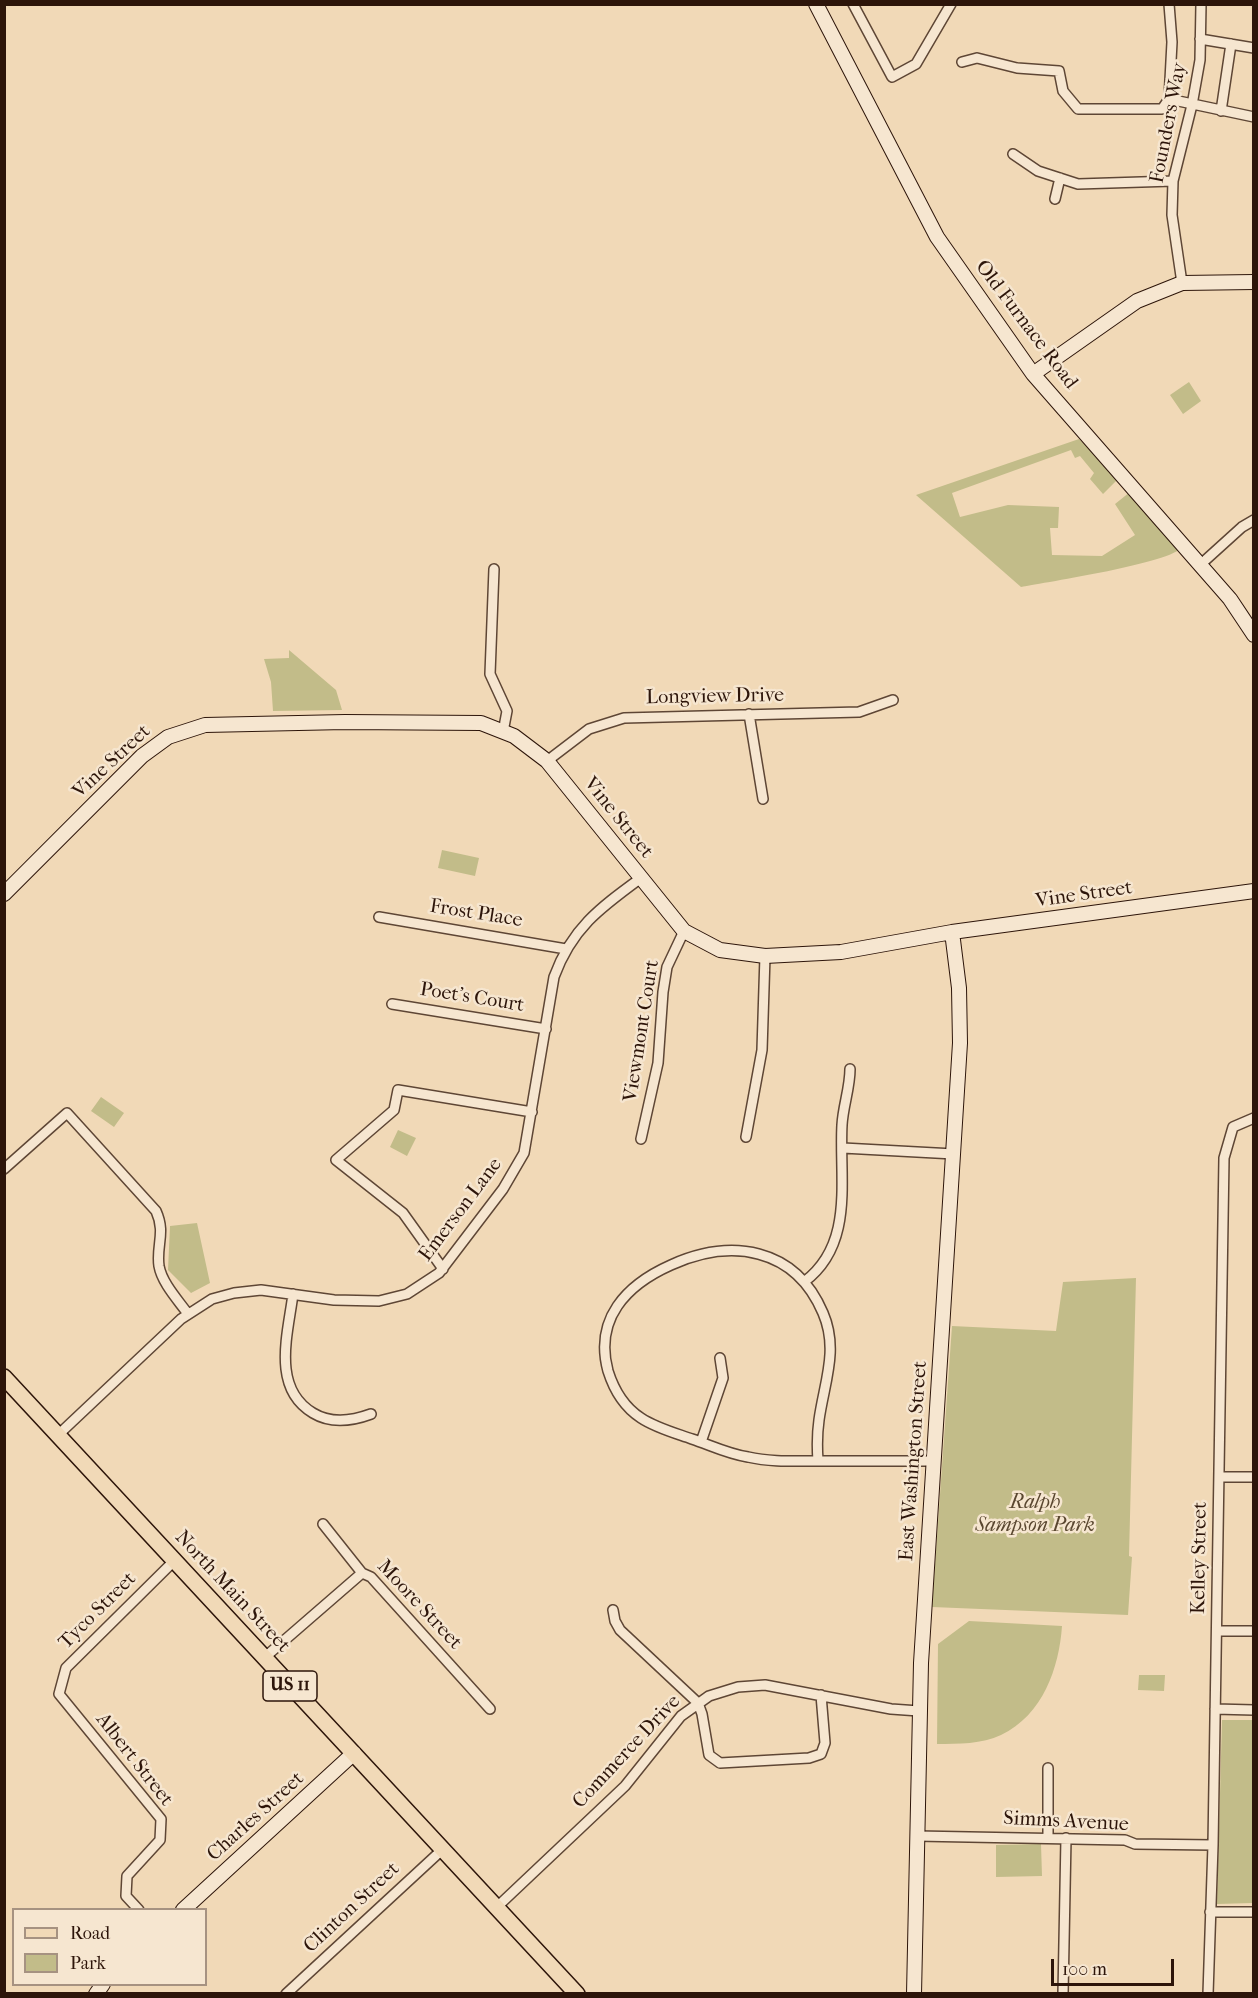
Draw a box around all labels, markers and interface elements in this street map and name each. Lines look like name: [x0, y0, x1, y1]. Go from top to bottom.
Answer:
street label: Founders Way: [1146, 61, 1192, 185]
street label: Old Furnace Road: [970, 256, 1082, 394]
street label: Longview Drive: [646, 684, 784, 710]
street label: Vine Street: [68, 720, 156, 804]
street label: Vine Street: [578, 773, 658, 863]
street label: Vine Street: [1034, 876, 1134, 914]
street label: Frost Place: [428, 895, 524, 933]
street label: Viewmont Court: [619, 958, 665, 1104]
street label: Poet's Court: [418, 978, 526, 1018]
street label: Emerson Lane: [414, 1154, 508, 1266]
street label: East Washington Street: [895, 1360, 933, 1562]
park label: Ralph Sampson Park: [975, 1491, 1095, 1538]
street label: Kelley Street: [1187, 1502, 1213, 1614]
street label: North Main Street: [169, 1526, 295, 1658]
street label: Moore Street: [372, 1555, 466, 1655]
street label: Tyco Street: [54, 1567, 142, 1655]
road number: US 11: [263, 1671, 317, 1701]
street label: Commerce Drive: [568, 1690, 686, 1814]
street label: Albert Street: [90, 1709, 178, 1811]
street label: Charles Street: [203, 1767, 309, 1867]
street label: Simms Avenue: [1003, 1807, 1129, 1837]
street label: Clinton Street: [299, 1858, 405, 1958]
legend: [12, 1908, 207, 1986]
text: Road: [70, 1923, 110, 1944]
scale bar: [1054, 1947, 1177, 1985]
text: Park: [70, 1953, 106, 1974]
text: 100 m: [1062, 1959, 1107, 1980]

